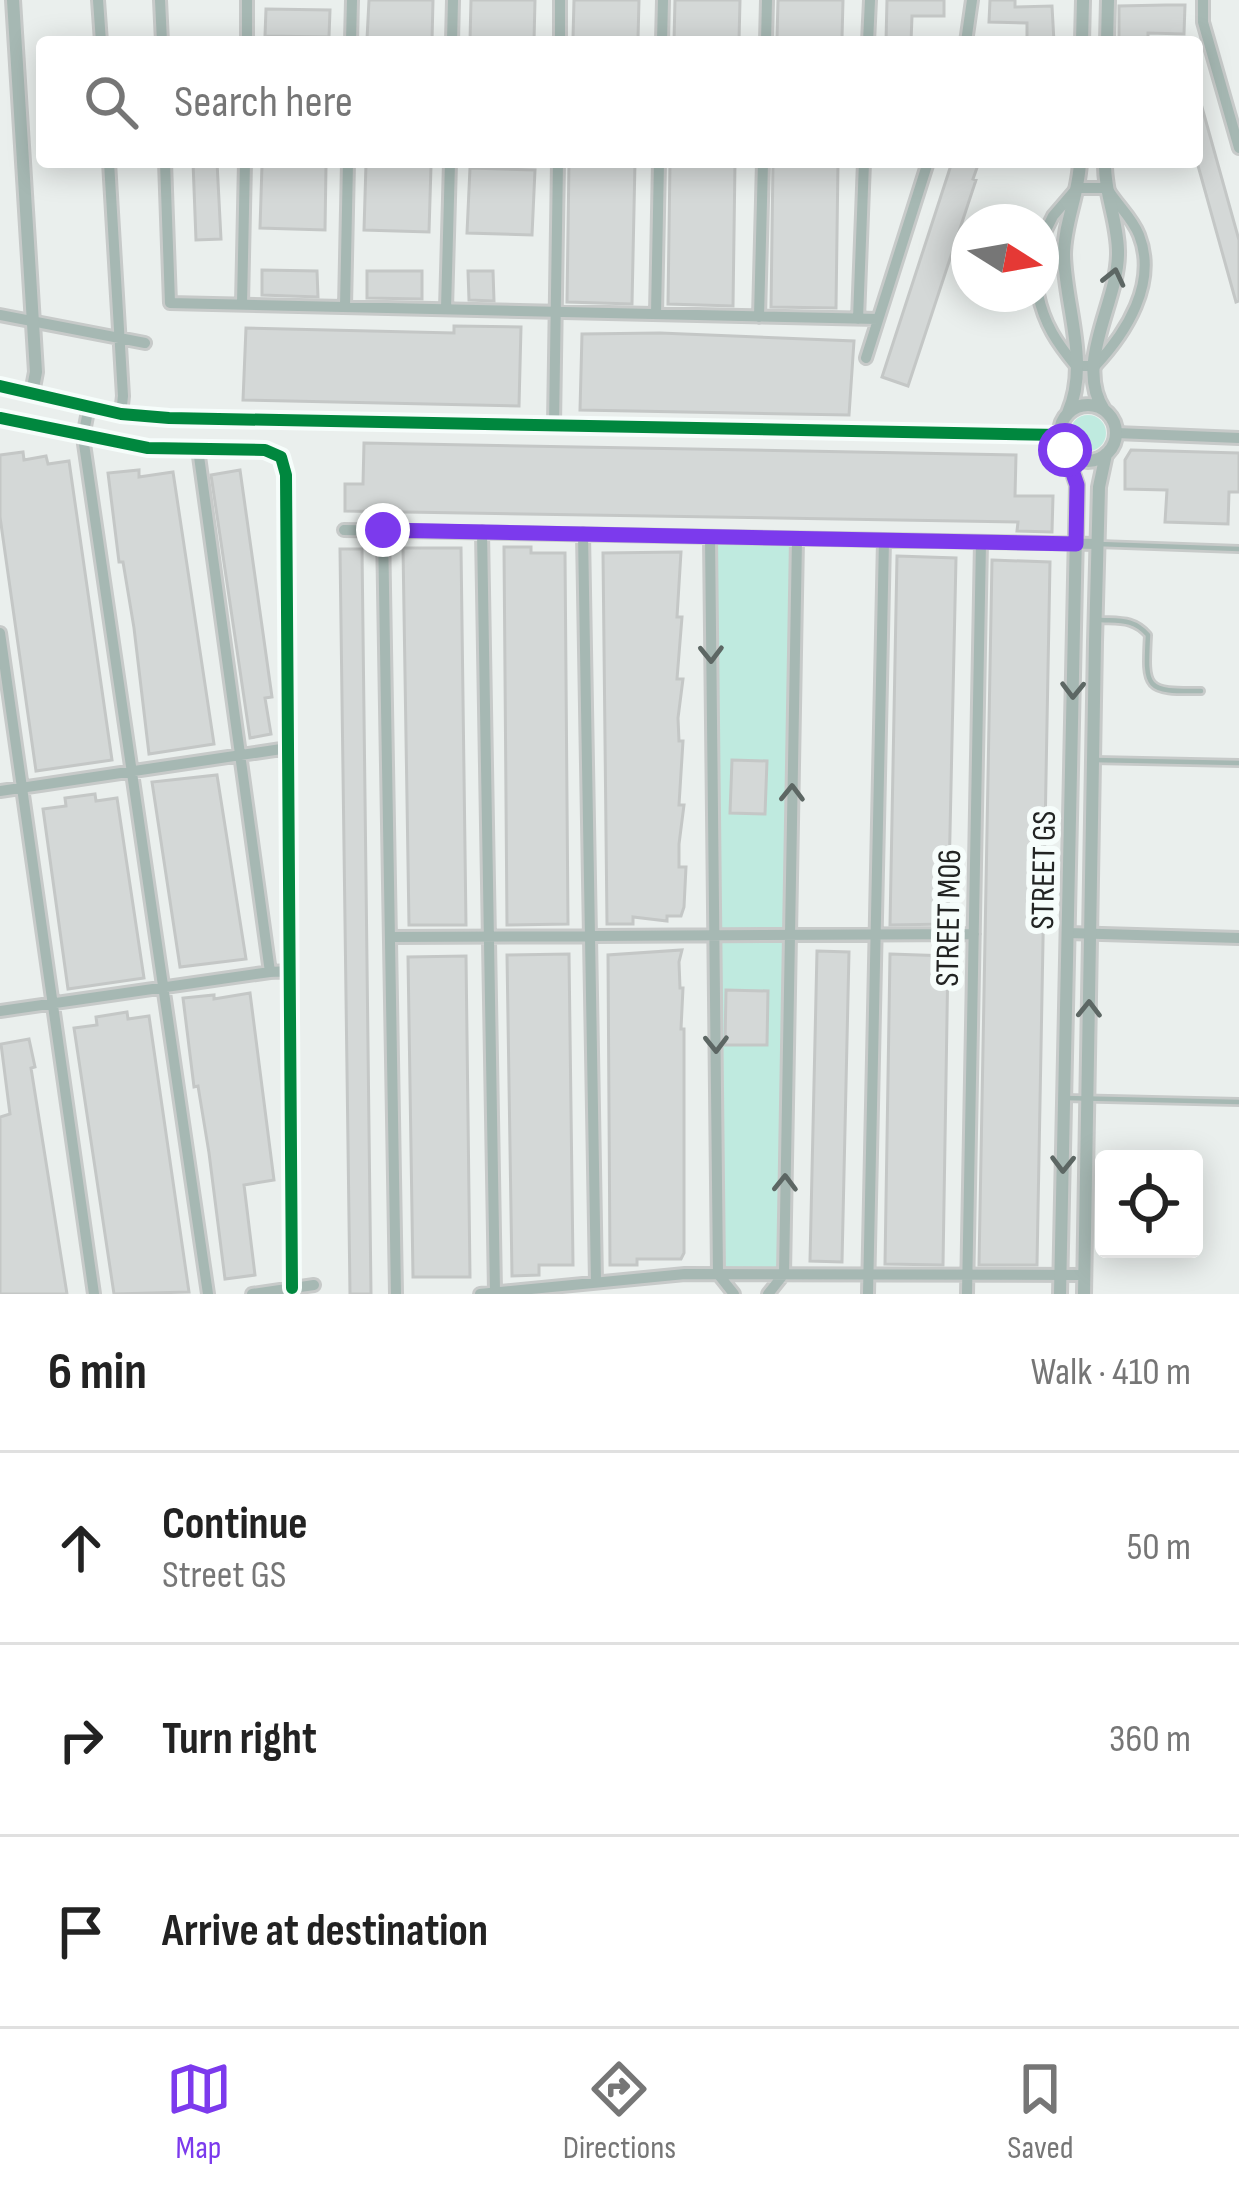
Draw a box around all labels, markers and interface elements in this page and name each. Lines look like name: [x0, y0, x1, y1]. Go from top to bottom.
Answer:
search box: [36, 36, 1203, 168]
icon: search: [78, 69, 144, 135]
text: Search here: [174, 75, 353, 130]
north arrow: [951, 204, 1059, 312]
one-way arrow: [1100, 268, 1125, 288]
route start: [1038, 423, 1092, 477]
route end: [356, 503, 410, 557]
one-way arrow: [698, 645, 724, 664]
one-way arrow: [1060, 681, 1086, 700]
one-way arrow: [779, 783, 805, 802]
street label: STREET GS: [1023, 810, 1065, 930]
street label: STREET M06: [928, 849, 970, 987]
one-way arrow: [1076, 999, 1102, 1018]
one-way arrow: [703, 1036, 729, 1054]
map controls: [1095, 1150, 1203, 1258]
button: locate: [1095, 1150, 1203, 1258]
one-way arrow: [1050, 1156, 1076, 1174]
one-way arrow: [772, 1173, 798, 1192]
text: 6 min: [48, 1342, 147, 1403]
text: Walk · 410 m: [1031, 1349, 1191, 1396]
text: Continue: [162, 1497, 308, 1552]
icon: ahead: [48, 1515, 114, 1581]
text: 50 m: [1127, 1524, 1191, 1571]
text: Street GS: [162, 1552, 287, 1599]
icon: right: [48, 1707, 114, 1773]
text: Turn right: [162, 1712, 317, 1767]
text: 360 m: [1109, 1716, 1191, 1763]
icon: arrive: [48, 1899, 114, 1965]
text: Arrive at destination: [162, 1904, 488, 1959]
tab: Map: [166, 2056, 232, 2168]
tab: Directions: [563, 2056, 676, 2168]
tab: Saved: [1007, 2056, 1073, 2168]

